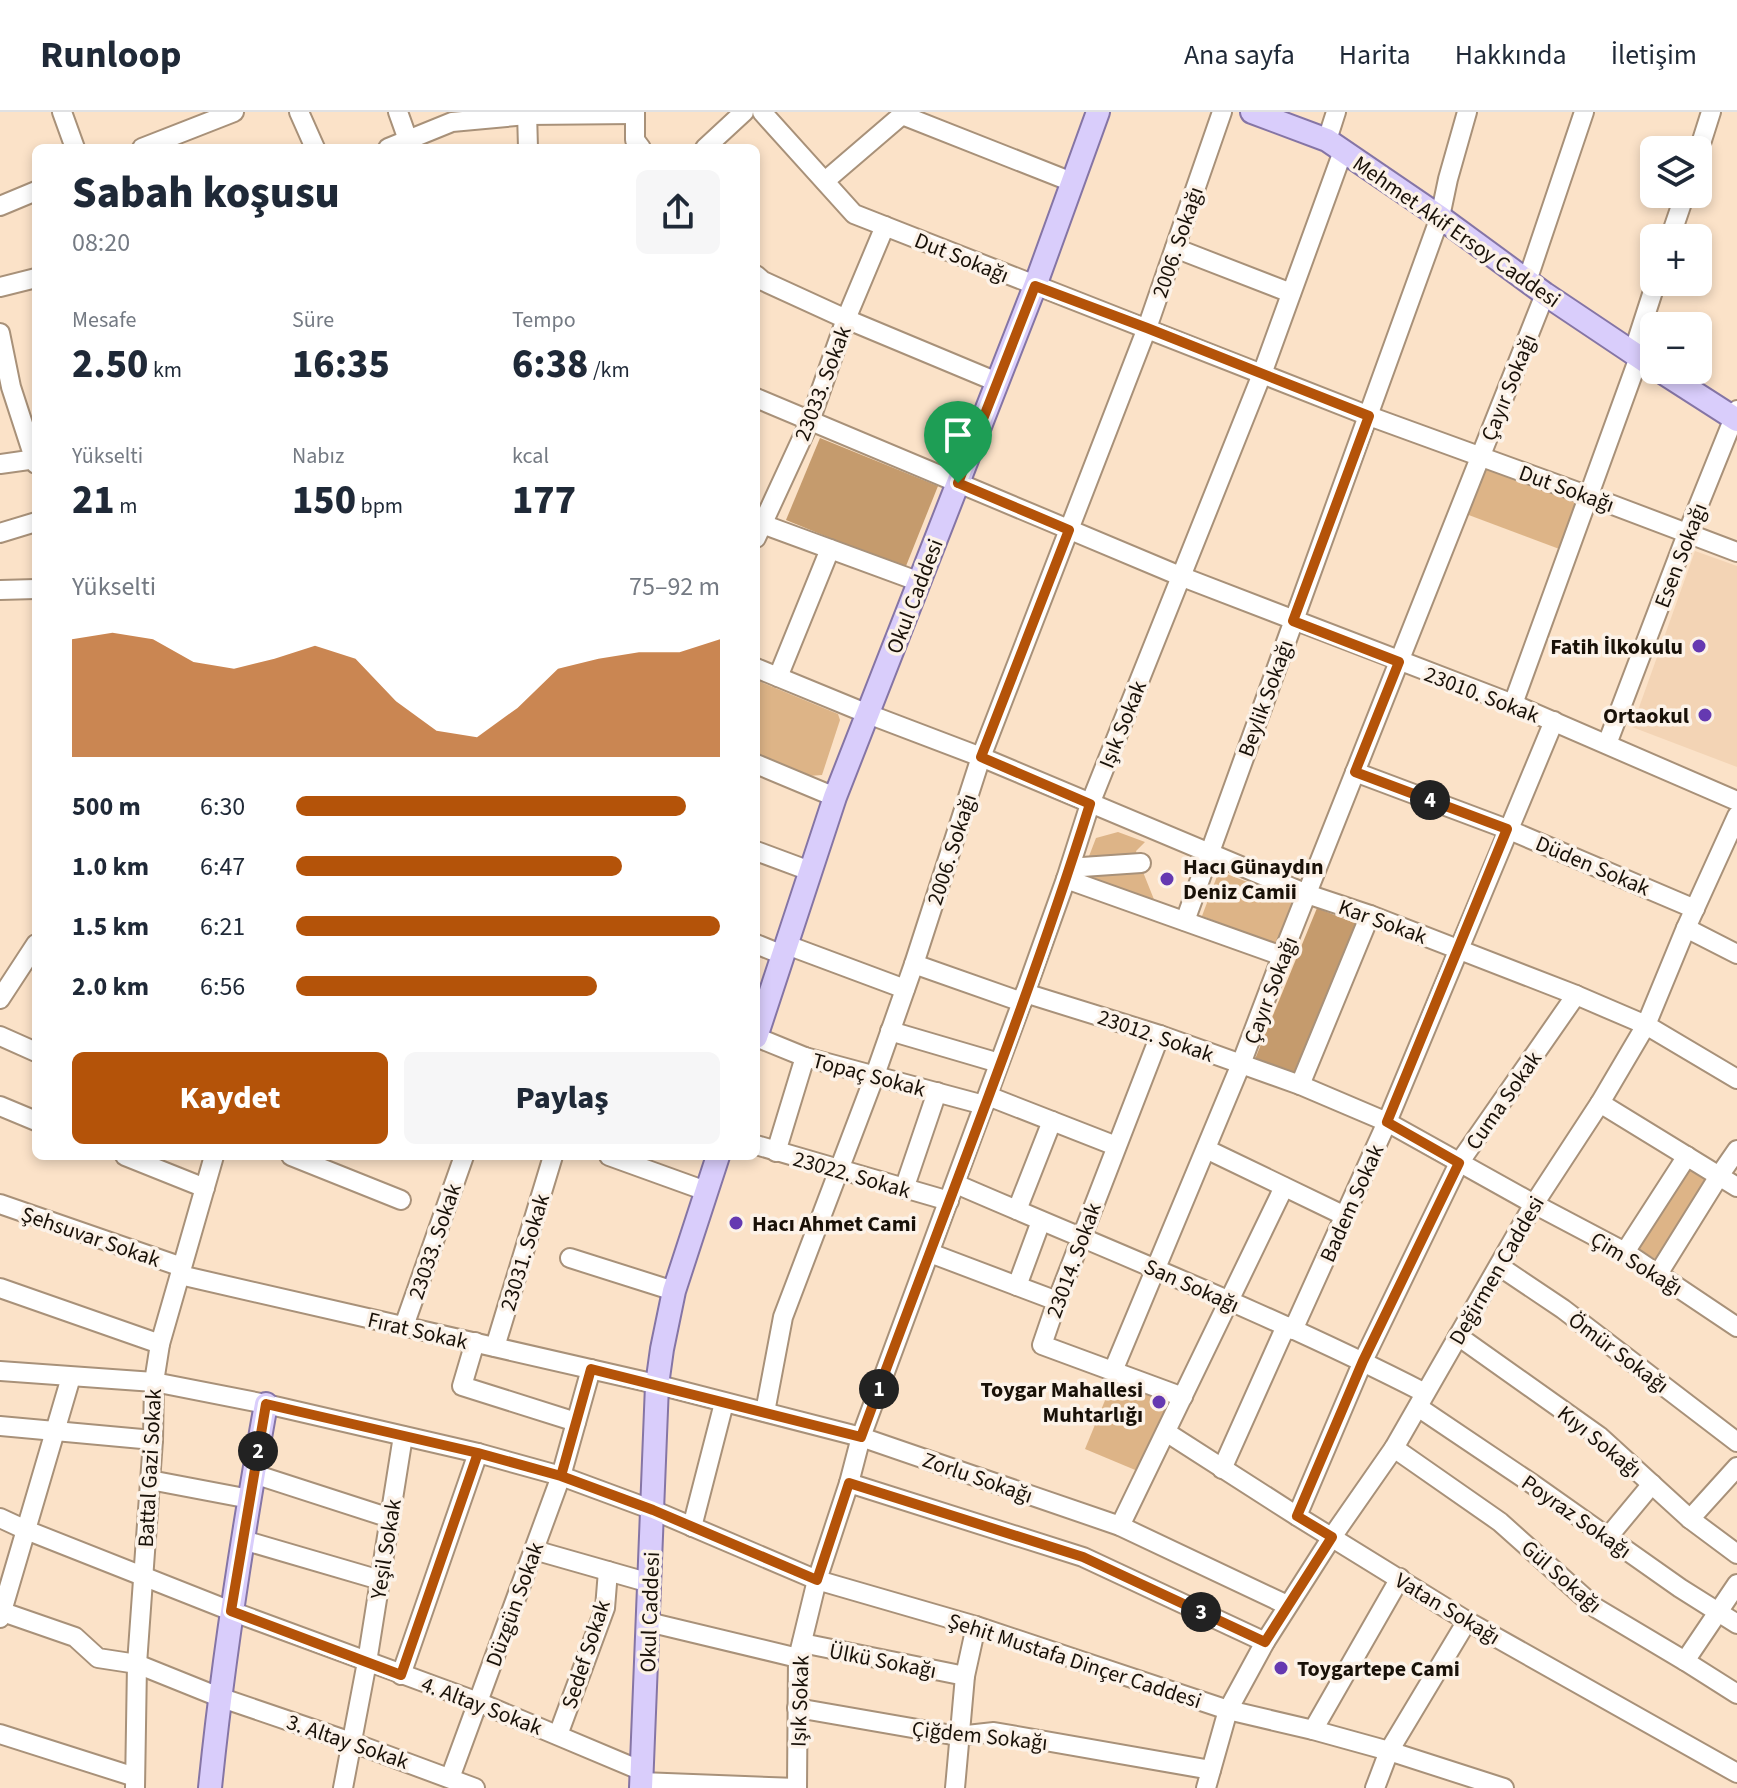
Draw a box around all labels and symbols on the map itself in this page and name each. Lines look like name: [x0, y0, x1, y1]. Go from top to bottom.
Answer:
street label: Mehmet Akif Ersoy Caddesi: [1346, 148, 1567, 316]
street label: 2006. Sokağı: [1144, 182, 1212, 302]
street label: Dut Sokağı: [910, 224, 1014, 291]
street label: 23033. Sokak: [786, 321, 860, 446]
street label: Çayır Sokağı: [1473, 329, 1545, 446]
pin: [924, 401, 992, 483]
street label: Dut Sokağı: [1515, 457, 1619, 521]
street label: Esen Sokağı: [1646, 498, 1716, 612]
street label: Okul Caddesi: [878, 534, 952, 658]
place label: Fatih İlkokulu: [1550, 631, 1683, 663]
street label: Beylik Sokağı: [1230, 635, 1302, 761]
marker: Fatih İlkokulu: [1690, 637, 1708, 655]
street label: 23010. Sokak: [1419, 658, 1544, 732]
street label: Işık Sokak: [1091, 676, 1155, 773]
place label: Ortaokul: [1603, 700, 1690, 732]
marker: Ortaokul: [1696, 706, 1714, 724]
pin: 4: [1410, 780, 1450, 820]
street label: 2006. Sokağı: [919, 789, 985, 909]
street label: Düden Sokak: [1530, 827, 1655, 904]
place label: Hacı Günaydın Deniz Camii: [1183, 851, 1324, 908]
marker: Hacı Günaydın Deniz Camii: [1158, 870, 1176, 888]
street label: Kar Sokak: [1334, 891, 1432, 953]
street label: Çayır Sokağı: [1236, 932, 1306, 1049]
street label: 23012. Sokak: [1093, 1001, 1218, 1071]
street label: Topaç Sokak: [809, 1044, 929, 1105]
street label: Cuma Sokak: [1458, 1044, 1550, 1157]
street label: Badem Sokak: [1312, 1139, 1392, 1268]
street label: 23022. Sokak: [789, 1143, 914, 1207]
street label: 23033. Sokak: [400, 1179, 470, 1304]
street label: 23031. Sokak: [492, 1190, 558, 1315]
street label: Değirmen Caddesi: [1441, 1190, 1553, 1351]
street label: Şehsuvar Sokak: [17, 1198, 165, 1276]
street label: 23014. Sokak: [1038, 1198, 1110, 1323]
place label: Hacı Ahmet Cami: [752, 1208, 917, 1240]
marker: Hacı Ahmet Cami: [727, 1214, 745, 1232]
street label: Çim Sokağı: [1584, 1224, 1689, 1304]
street label: San Sokağı: [1139, 1251, 1244, 1321]
street label: Fırat Sokak: [365, 1304, 471, 1358]
street label: Ömür Sokağı: [1561, 1304, 1675, 1401]
pin: 1: [859, 1369, 899, 1409]
place label: Toygar Mahallesi Muhtarlığı: [981, 1374, 1143, 1431]
street label: Battal Gazi Sokak: [130, 1388, 170, 1548]
marker: Toygar Mahallesi Muhtarlığı: [1150, 1393, 1168, 1411]
street label: Kıyı Sokağı: [1550, 1398, 1648, 1486]
pin: 2: [238, 1431, 278, 1471]
street label: Zorlu Sokağı: [918, 1444, 1037, 1512]
street label: Poyraz Sokağı: [1515, 1467, 1638, 1567]
street label: Yeşil Sokak: [362, 1496, 410, 1603]
street label: Gül Sokağı: [1514, 1533, 1609, 1621]
street label: Düzgün Sokak: [478, 1537, 552, 1671]
street label: Okul Caddesi: [632, 1551, 668, 1673]
street label: Vatan Sokağı: [1389, 1565, 1506, 1653]
pin: 3: [1181, 1592, 1221, 1632]
street label: Sedef Sokak: [553, 1596, 619, 1713]
street label: Şehit Mustafa Dinçer Caddesi: [944, 1605, 1206, 1717]
street label: Ülkü Sokağı: [826, 1635, 939, 1687]
place label: Toygartepe Cami: [1297, 1653, 1460, 1685]
street label: Işık Sokak: [782, 1654, 818, 1748]
marker: Toygartepe Cami: [1272, 1659, 1290, 1677]
street label: 4. Altay Sokak: [416, 1668, 547, 1744]
street label: 3. Altay Sokak: [282, 1706, 413, 1778]
street label: Çiğdem Sokağı: [910, 1713, 1049, 1759]

